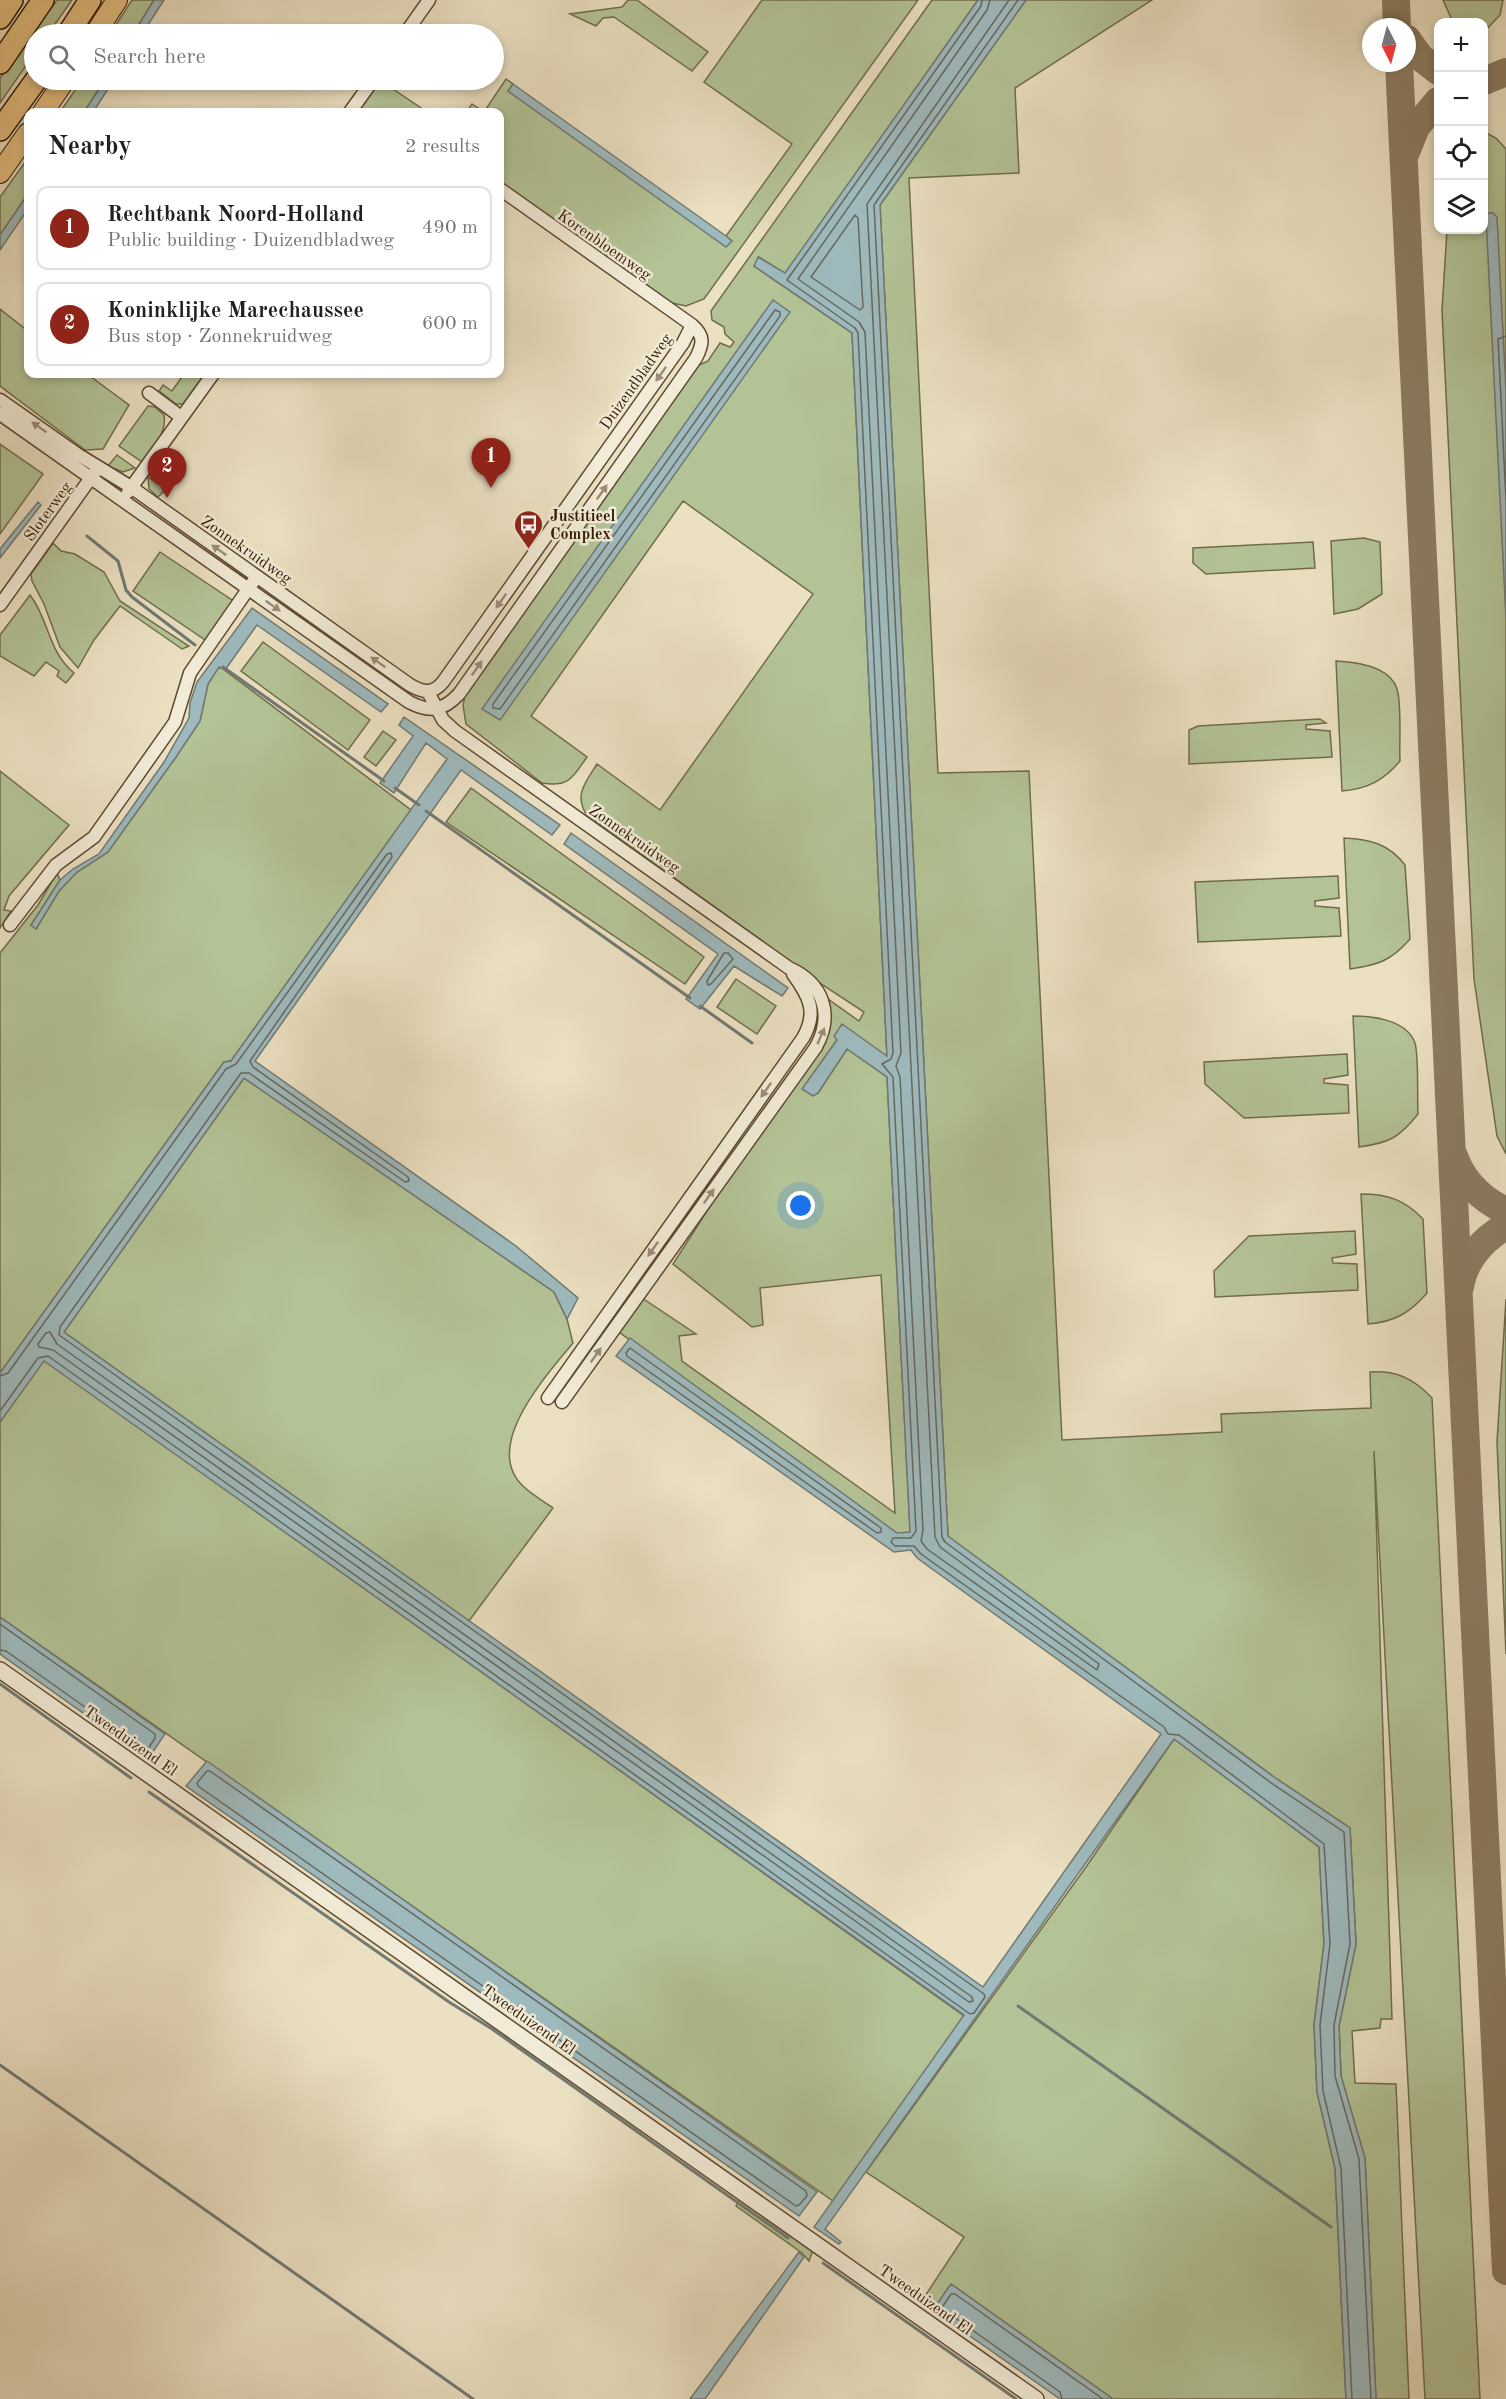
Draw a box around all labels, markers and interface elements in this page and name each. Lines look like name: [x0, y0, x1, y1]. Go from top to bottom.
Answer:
north arrow: [1362, 18, 1416, 72]
map controls: [1434, 18, 1488, 234]
button: +: [1434, 18, 1488, 72]
search box: [24, 24, 504, 90]
icon: search: [45, 41, 78, 74]
text: Search here: [93, 46, 206, 68]
button: −: [1434, 72, 1488, 126]
button: locate: [1434, 126, 1488, 180]
text: Nearby: [48, 134, 132, 160]
text: 2 results: [405, 137, 480, 157]
button: layers: [1434, 180, 1488, 234]
text: Rechtbank Noord-Holland: [107, 204, 364, 226]
street label: Korenbloemweg: [554, 207, 654, 284]
text: 1: [64, 218, 75, 238]
text: 490 m: [422, 218, 478, 238]
text: Public building · Duizendbladweg: [107, 231, 394, 251]
text: Koninklijke Marechaussee: [107, 300, 364, 322]
text: 2: [64, 314, 75, 334]
text: 600 m: [422, 314, 478, 334]
text: Bus stop · Zonnekruidweg: [107, 327, 332, 347]
street label: Duizendbladweg: [598, 331, 676, 433]
one-way arrow: [655, 366, 667, 382]
one-way arrow: [31, 421, 47, 433]
pin: 1: [472, 438, 510, 488]
pin: 2: [148, 448, 186, 498]
street label: Sloterweg: [22, 479, 76, 545]
one-way arrow: [596, 484, 607, 500]
bus stop icon: Justitieel Complex: [513, 508, 545, 550]
place label: Justitieel Complex: [550, 509, 616, 543]
street label: Zonnekruidweg: [198, 513, 294, 588]
one-way arrow: [212, 544, 227, 556]
one-way arrow: [495, 592, 507, 608]
one-way arrow: [264, 600, 280, 612]
one-way arrow: [371, 656, 387, 668]
one-way arrow: [471, 661, 483, 677]
street label: Zonnekruidweg: [586, 802, 682, 877]
one-way arrow: [816, 1028, 825, 1045]
one-way arrow: [760, 1082, 772, 1098]
one-way arrow: [703, 1188, 715, 1204]
your location: [786, 1191, 815, 1220]
one-way arrow: [647, 1241, 659, 1257]
one-way arrow: [590, 1347, 602, 1363]
street label: Tweeduizend El: [80, 1703, 180, 1780]
street label: Tweeduizend El: [478, 1982, 578, 2059]
street label: Tweeduizend El: [875, 2262, 975, 2339]

